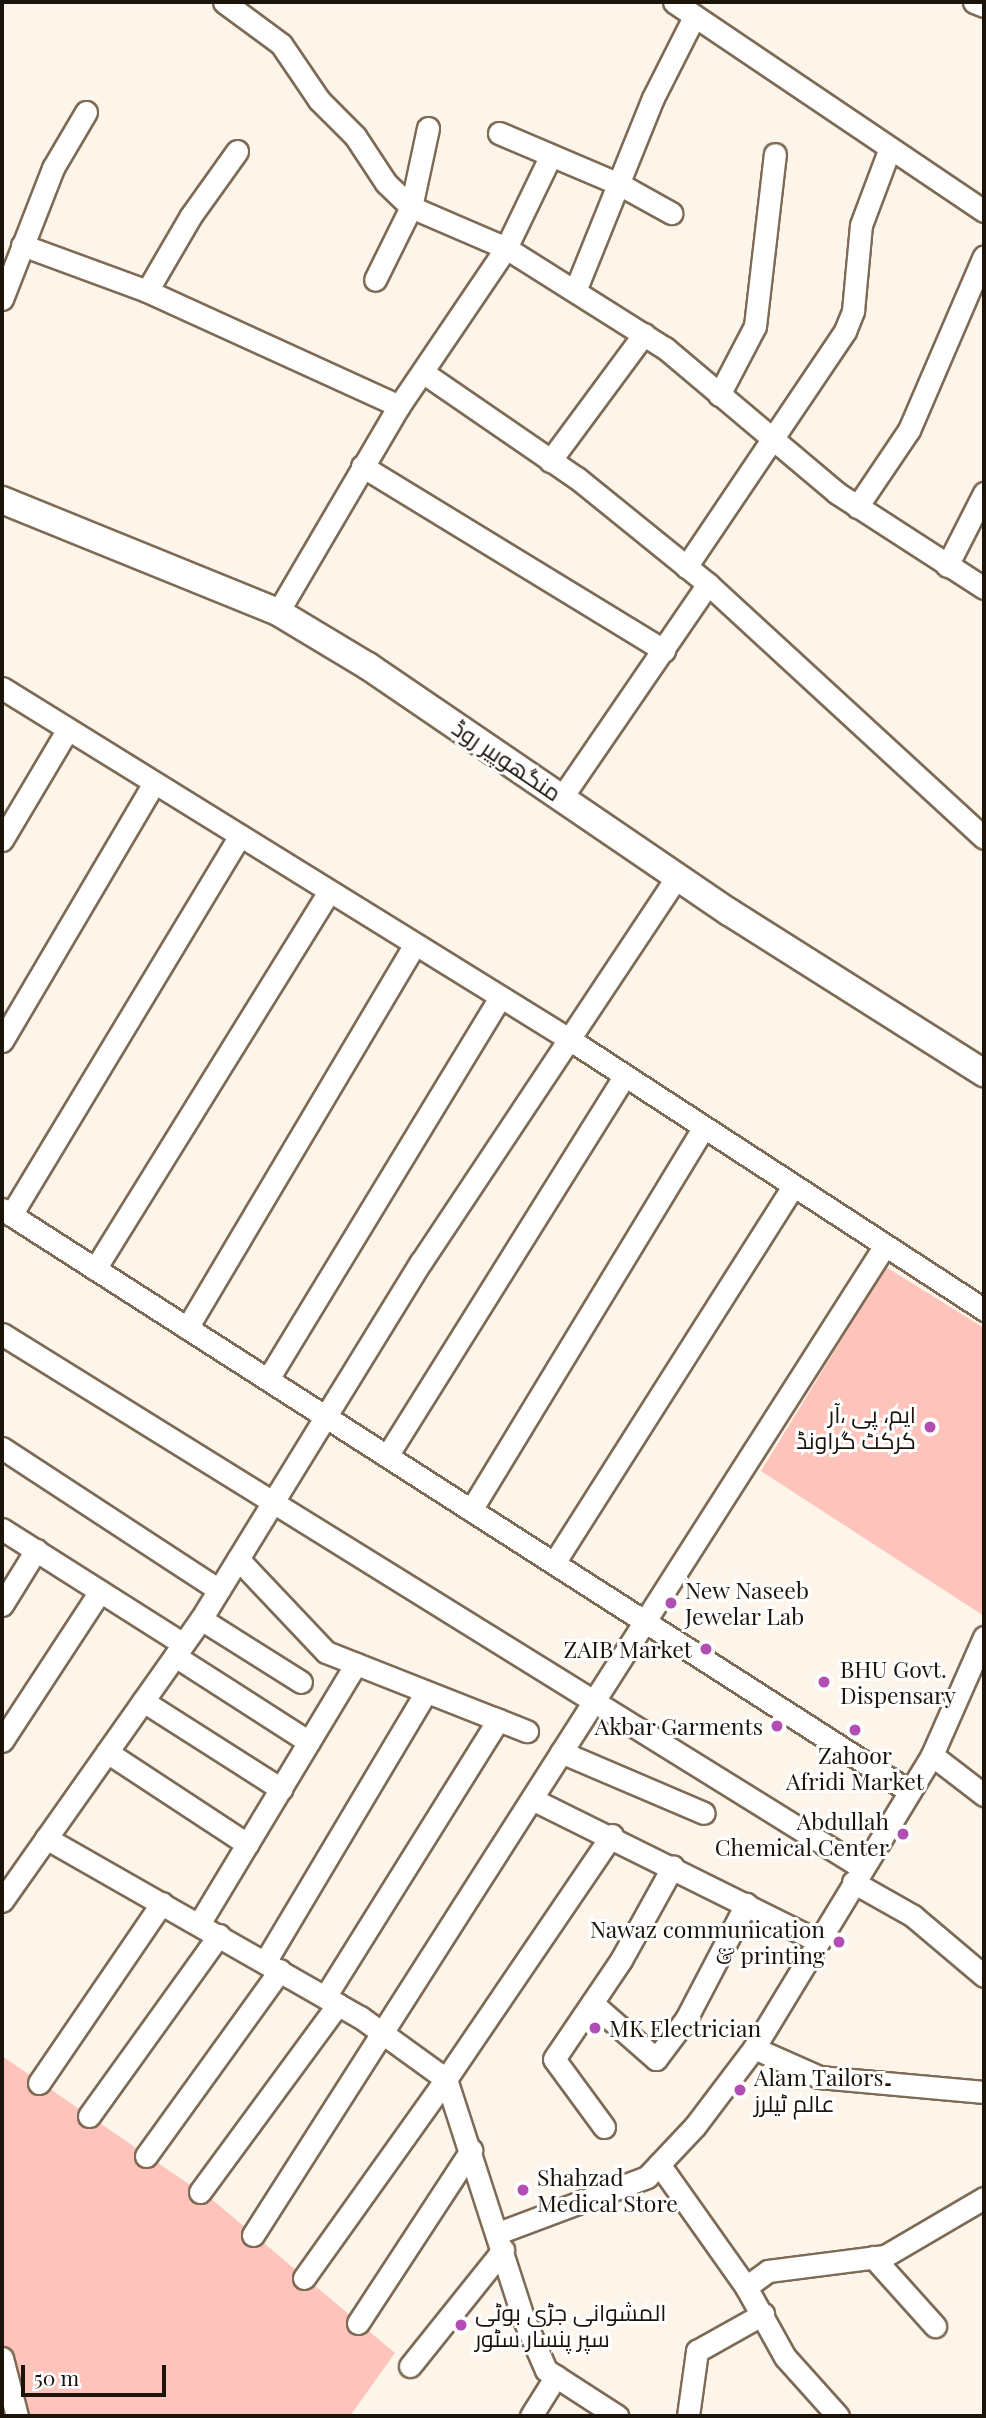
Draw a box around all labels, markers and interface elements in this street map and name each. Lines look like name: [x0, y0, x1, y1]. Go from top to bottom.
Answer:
street label: منگھوپیر روڈ: [447, 714, 567, 806]
place label: ایم، پی ،آر کرکٹ گراونڈ: [796, 1400, 916, 1454]
marker: ایم، پی ،آر کرکٹ گراونڈ: [922, 1419, 938, 1435]
place label: New Naseeb Jewelar Lab: [685, 1576, 810, 1630]
marker: New Naseeb Jewelar Lab: [663, 1595, 679, 1611]
place label: ZAIB Market: [564, 1635, 692, 1663]
marker: ZAIB Market: [698, 1641, 714, 1657]
place label: BHU Govt. Dispensary: [840, 1655, 956, 1709]
marker: BHU Govt. Dispensary: [814, 1672, 834, 1692]
place label: Akbar Garments: [594, 1712, 763, 1740]
marker: Akbar Garments: [769, 1718, 785, 1734]
marker: Zahoor Afridi Market: [847, 1722, 863, 1738]
place label: Zahoor Afridi Market: [786, 1741, 924, 1795]
place label: Abdullah Chemical Center: [715, 1807, 889, 1861]
marker: Abdullah Chemical Center: [895, 1826, 911, 1842]
place label: Nawaz communication & printing: [590, 1915, 825, 1969]
marker: Nawaz communication & printing: [831, 1934, 847, 1950]
place label: MK Electrician: [609, 2014, 761, 2042]
marker: MK Electrician: [587, 2020, 603, 2036]
place label: Alam Tailors۔ عالم ٹیلرز: [754, 2063, 893, 2117]
marker: Alam Tailors۔ عالم ٹیلرز: [732, 2082, 748, 2098]
place label: Shahzad Medical Store: [537, 2163, 678, 2217]
marker: Shahzad Medical Store: [515, 2182, 531, 2198]
place label: المشوانی جڑی بوٹی سپر پنسار سٹور: [475, 2298, 666, 2352]
marker: المشوانی جڑی بوٹی سپر پنسار سٹور: [453, 2317, 469, 2333]
scale bar: [24, 2352, 170, 2396]
text: 50 m: [34, 2363, 79, 2391]

